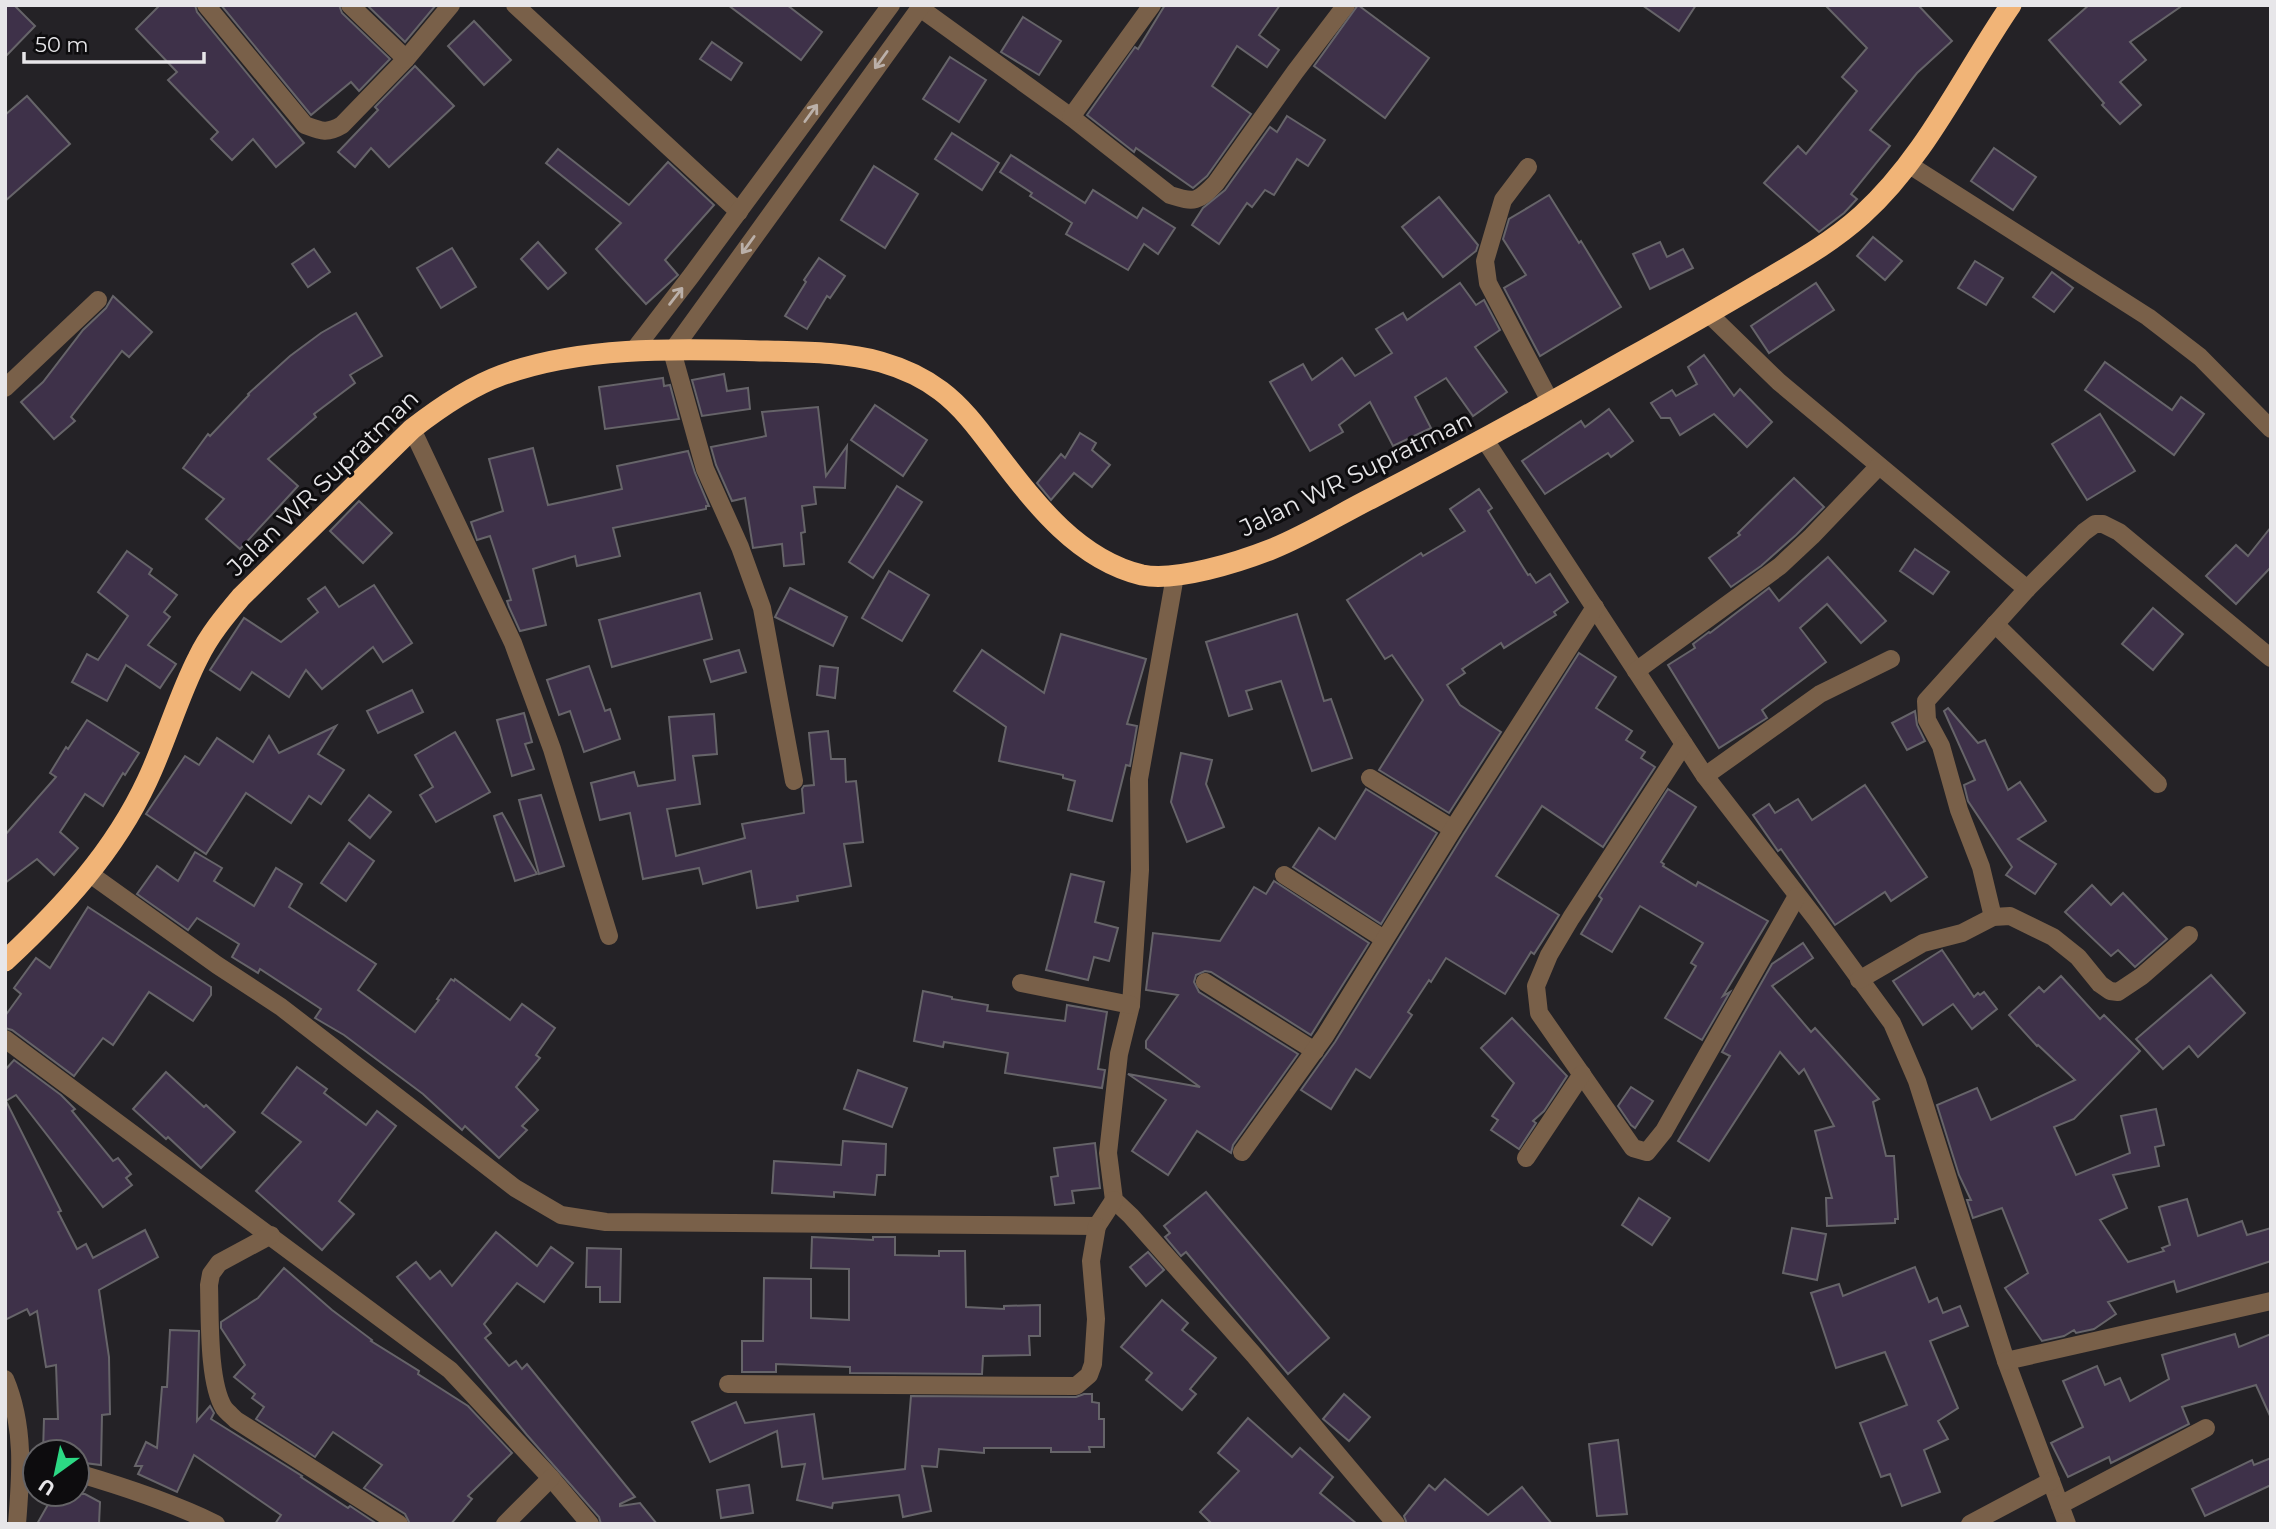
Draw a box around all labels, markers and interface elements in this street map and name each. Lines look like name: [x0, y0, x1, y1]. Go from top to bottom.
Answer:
scale bar: [24, 21, 205, 65]
text: 50 m: [35, 32, 89, 57]
one-way arrow: [874, 50, 888, 69]
one-way arrow: [804, 104, 818, 123]
one-way arrow: [741, 235, 755, 254]
one-way arrow: [669, 287, 684, 306]
street label: Jalan WR Supratman: [220, 384, 424, 582]
street label: Jalan WR Supratman: [1234, 405, 1477, 543]
north arrow: [21, 1438, 91, 1508]
text: U: [34, 1473, 60, 1501]

